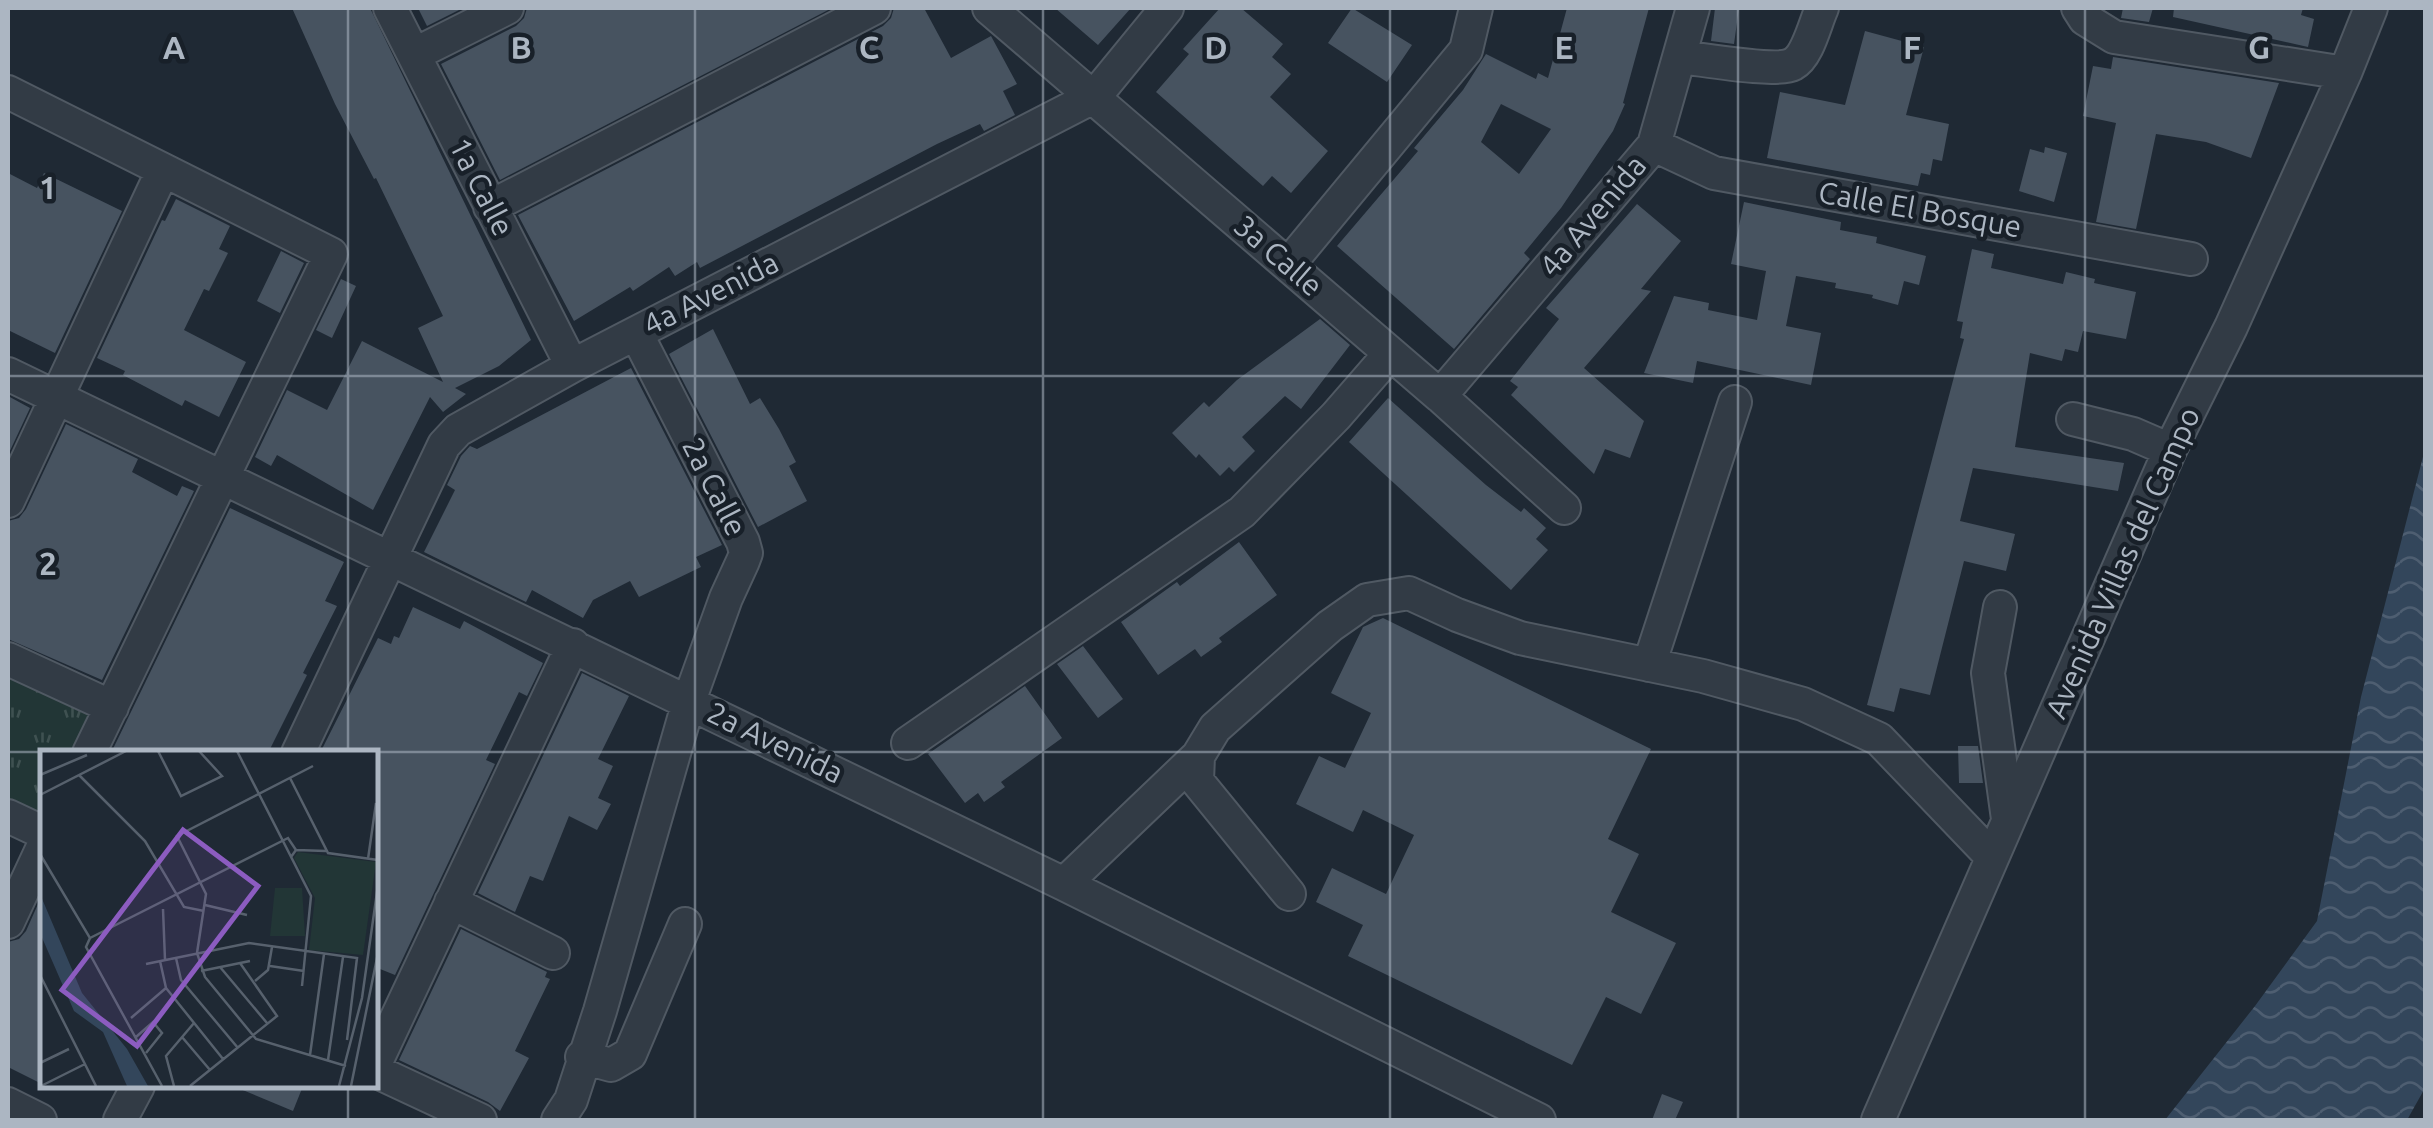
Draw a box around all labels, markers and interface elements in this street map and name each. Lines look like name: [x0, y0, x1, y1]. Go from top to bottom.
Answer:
text: A: [163, 29, 186, 65]
text: B: [510, 29, 532, 65]
text: C: [859, 29, 879, 65]
text: D: [1204, 29, 1228, 65]
text: E: [1554, 29, 1574, 65]
text: F: [1903, 29, 1921, 65]
text: G: [2248, 29, 2270, 65]
street label: 1a Calle: [443, 132, 521, 241]
street label: 4a Avenida: [1532, 148, 1652, 283]
text: 1: [39, 169, 57, 205]
street label: Calle El Bosque: [1816, 174, 2024, 244]
street label: 3a Calle: [1228, 208, 1330, 303]
street label: 4a Avenida: [637, 245, 784, 342]
street label: Avenida Villas del Campo: [2038, 402, 2206, 723]
street label: 2a Calle: [676, 432, 754, 541]
text: 2: [39, 545, 57, 581]
street label: 2a Avenida: [702, 695, 849, 790]
inset map: [40, 750, 378, 1088]

